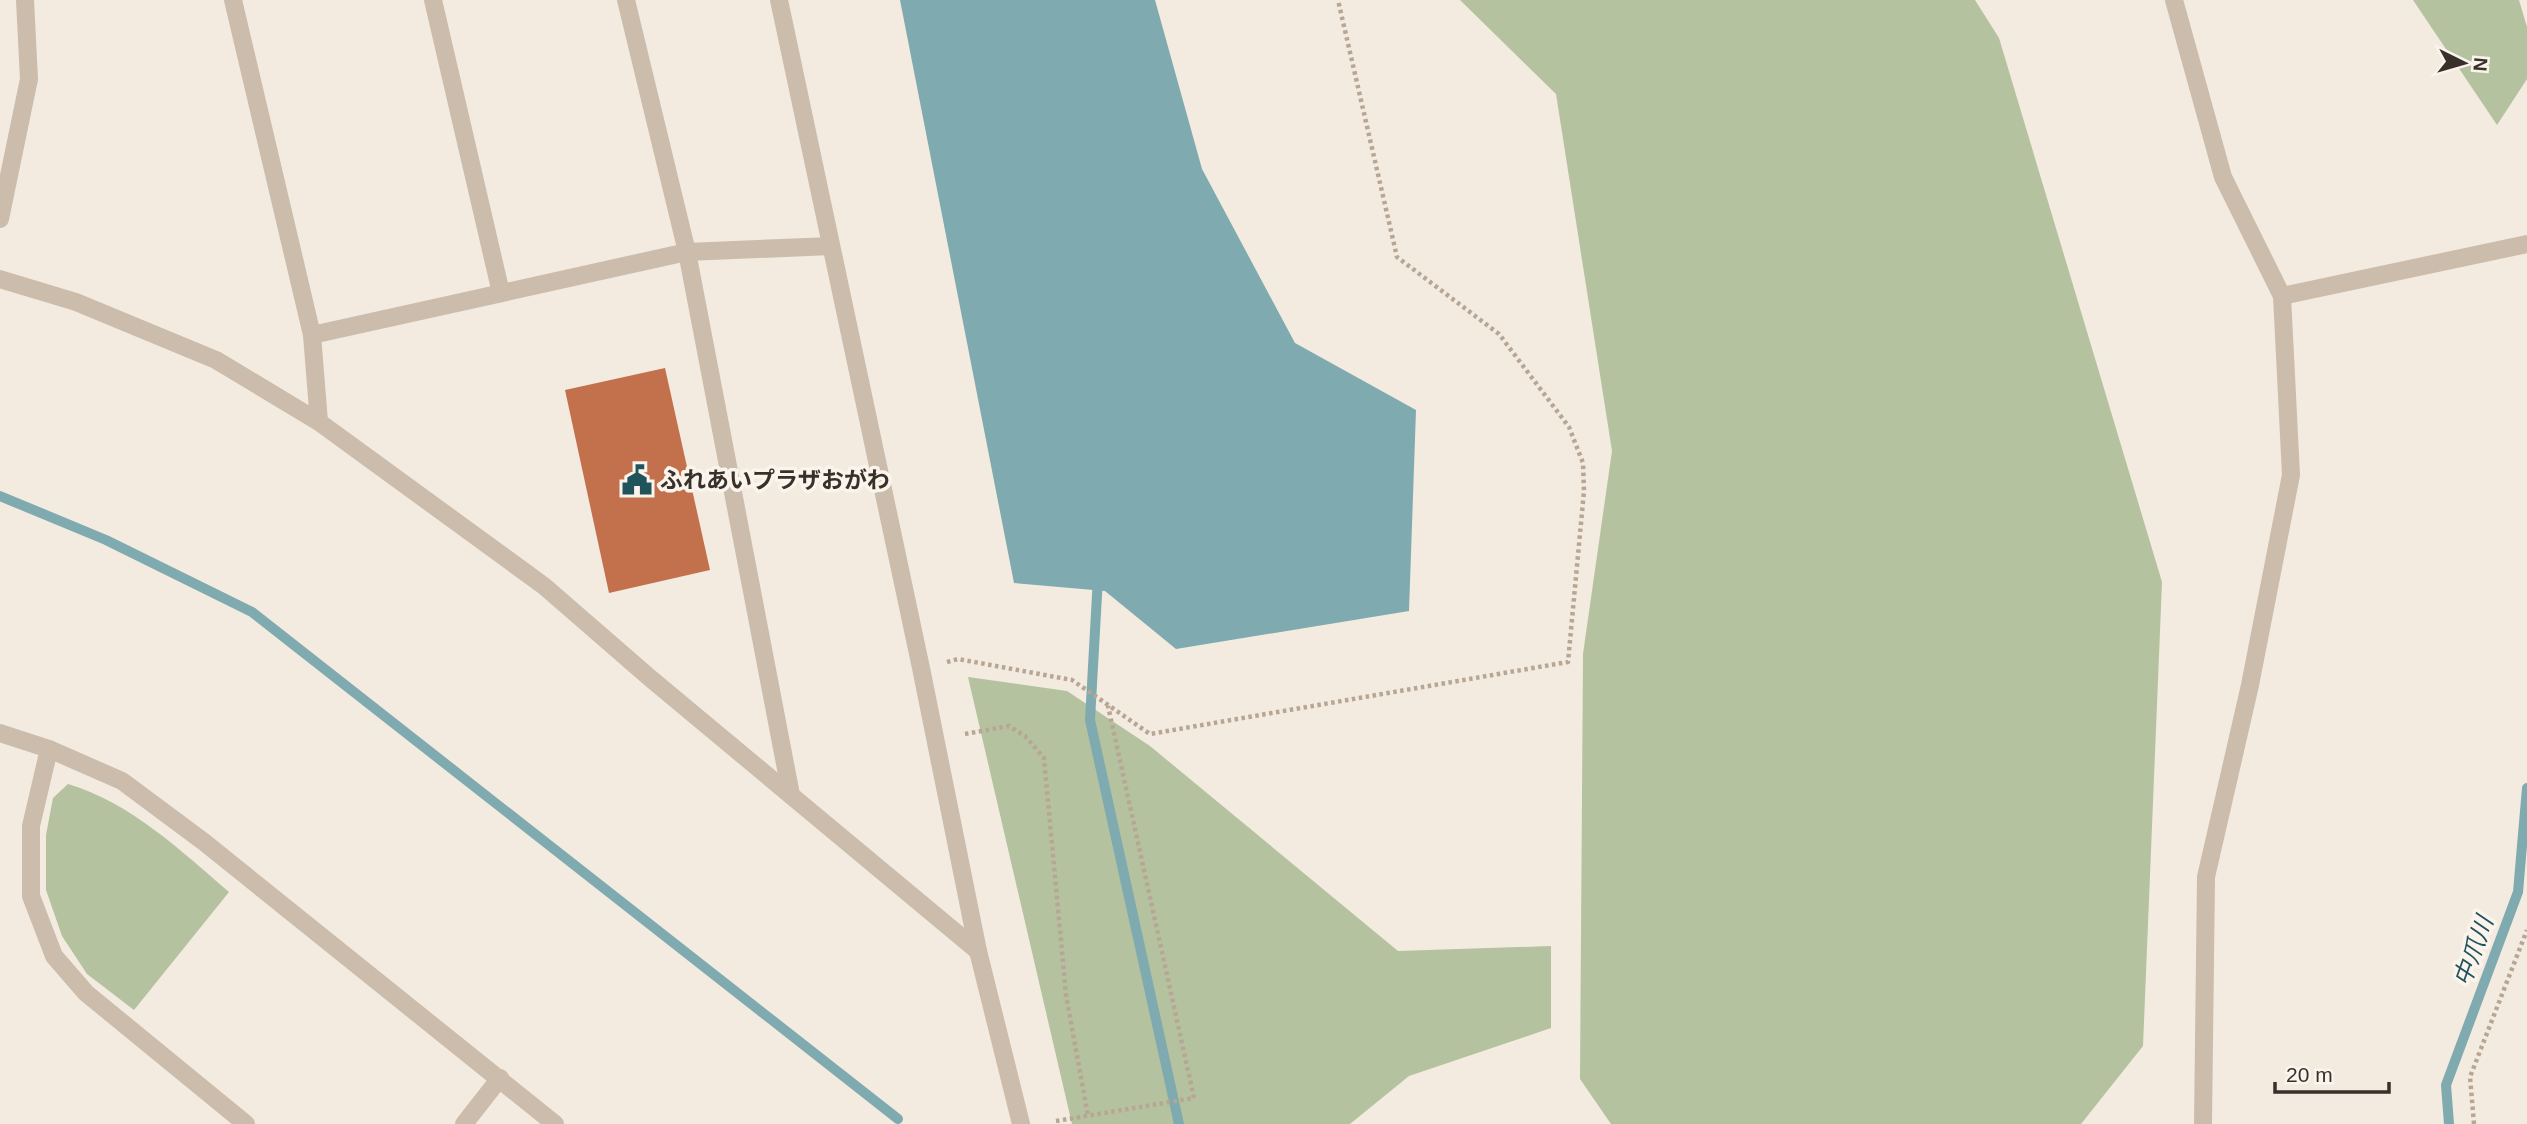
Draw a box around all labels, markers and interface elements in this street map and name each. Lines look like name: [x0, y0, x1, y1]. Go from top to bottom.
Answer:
north arrow: [2429, 28, 2499, 98]
text: N: [2469, 57, 2491, 72]
public building icon: ふれあいプラザおがわ: [620, 463, 654, 497]
place label: ふれあいプラザおがわ: [660, 467, 890, 493]
water label: 中爪川: [2448, 910, 2499, 989]
scale bar: [2275, 1050, 2389, 1094]
text: 20 m: [2286, 1063, 2333, 1086]

